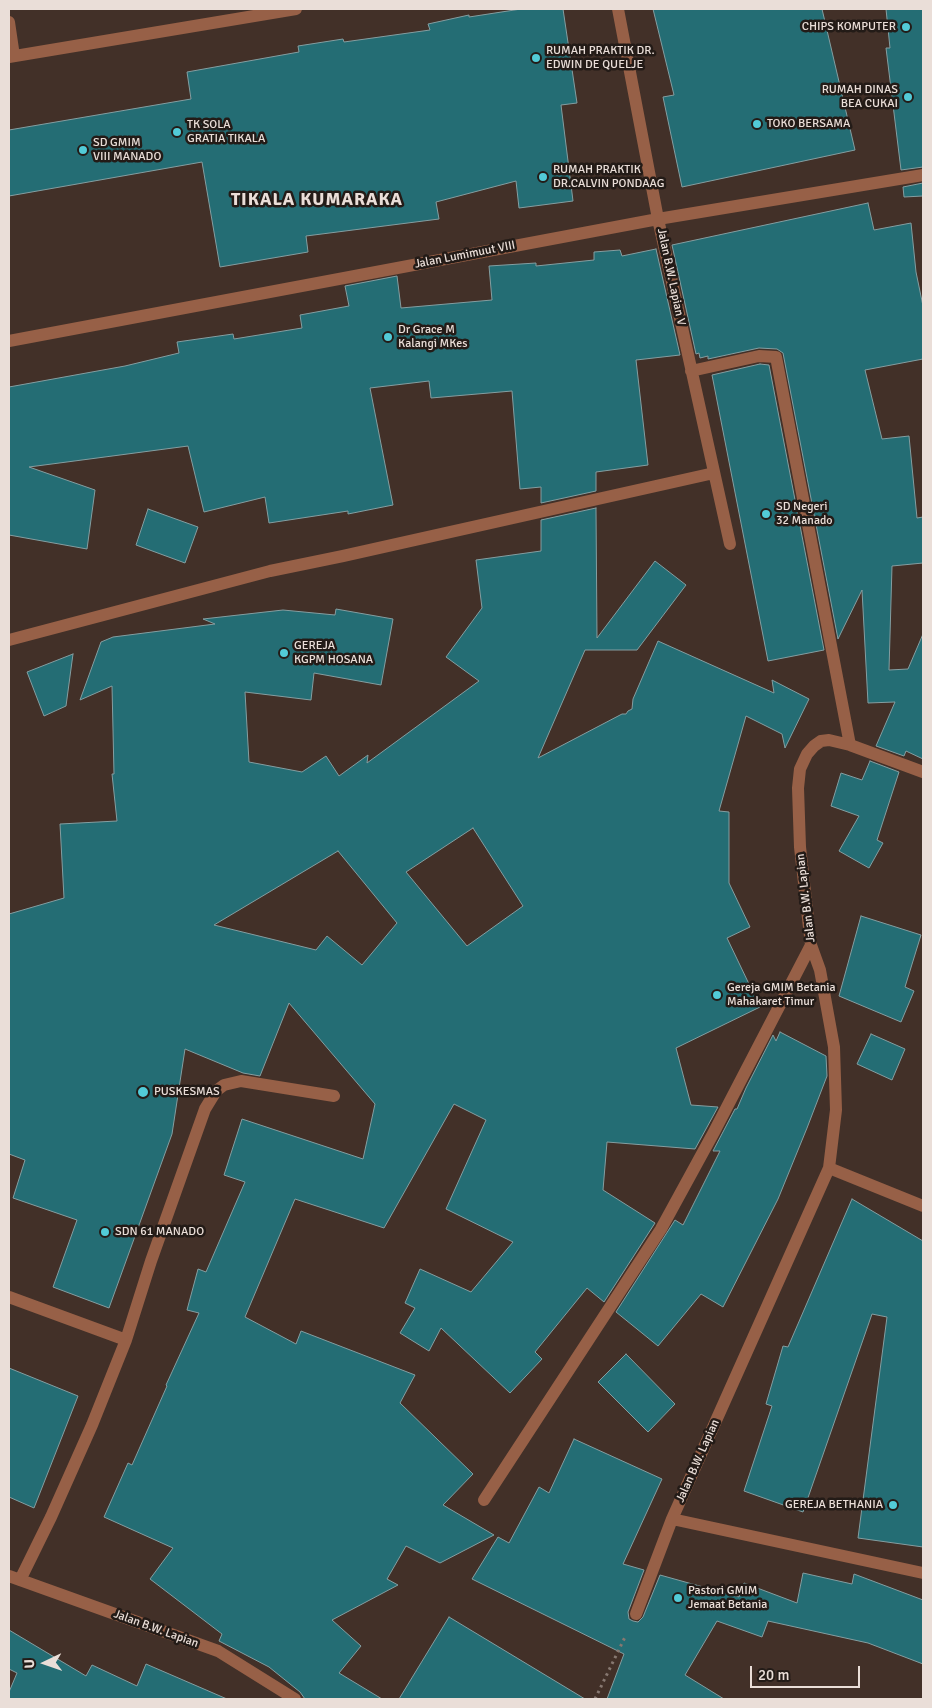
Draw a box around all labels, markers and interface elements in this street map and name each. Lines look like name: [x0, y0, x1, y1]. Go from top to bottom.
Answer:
place label: CHIPS KOMPUTER: [802, 20, 896, 34]
marker: CHIPS KOMPUTER: [900, 21, 912, 33]
place label: RUMAH PRAKTIK DR. EDWIN DE QUELJE: [546, 44, 655, 72]
marker: RUMAH PRAKTIK DR. EDWIN DE QUELJE: [530, 52, 542, 64]
place label: RUMAH DINAS BEA CUKAI: [822, 83, 898, 111]
marker: RUMAH DINAS BEA CUKAI: [902, 91, 914, 103]
place label: TOKO BERSAMA: [767, 117, 850, 131]
place label: TK SOLA GRATIA TIKALA: [187, 118, 265, 146]
marker: TOKO BERSAMA: [751, 118, 763, 130]
marker: TK SOLA GRATIA TIKALA: [171, 126, 183, 138]
place label: SD GMIM VIII MANADO: [93, 136, 161, 164]
marker: SD GMIM VIII MANADO: [77, 144, 89, 156]
place label: RUMAH PRAKTIK DR.CALVIN PONDAAG: [553, 163, 664, 191]
marker: RUMAH PRAKTIK DR.CALVIN PONDAAG: [537, 171, 549, 183]
district label: TIKALA KUMARAKA: [229, 189, 405, 211]
street label: Jalan B.W. Lapian V: [654, 227, 688, 327]
street label: Jalan Lumimuut VIII: [413, 238, 517, 272]
place label: Dr Grace M Kalangi MKes: [398, 323, 467, 351]
marker: Dr Grace M Kalangi MKes: [382, 331, 394, 343]
place label: SD Negeri 32 Manado: [776, 500, 833, 528]
marker: SD Negeri 32 Manado: [760, 508, 772, 520]
place label: GEREJA KGPM HOSANA: [294, 639, 373, 667]
marker: GEREJA KGPM HOSANA: [278, 647, 290, 659]
street label: Jalan B.W. Lapian: [793, 853, 819, 943]
place label: Gereja GMIM Betania Mahakaret Timur: [727, 981, 836, 1009]
marker: Gereja GMIM Betania Mahakaret Timur: [711, 989, 723, 1001]
marker: PUSKESMAS: [136, 1085, 150, 1099]
place label: PUSKESMAS: [154, 1085, 220, 1099]
place label: SDN 61 MANADO: [115, 1225, 204, 1239]
marker: SDN 61 MANADO: [99, 1226, 111, 1238]
street label: Jalan B.W. Lapian: [673, 1417, 723, 1505]
place label: GEREJA BETHANIA: [785, 1498, 883, 1512]
marker: GEREJA BETHANIA: [887, 1499, 899, 1511]
place label: Pastori GMIM Jemaat Betania: [688, 1584, 767, 1612]
marker: Pastori GMIM Jemaat Betania: [672, 1592, 684, 1604]
street label: Jalan B.W. Lapian: [112, 1607, 200, 1651]
north arrow: [20, 1638, 70, 1688]
scale bar: [752, 1656, 862, 1688]
text: U: [21, 1659, 38, 1669]
text: 20 m: [758, 1666, 789, 1684]

